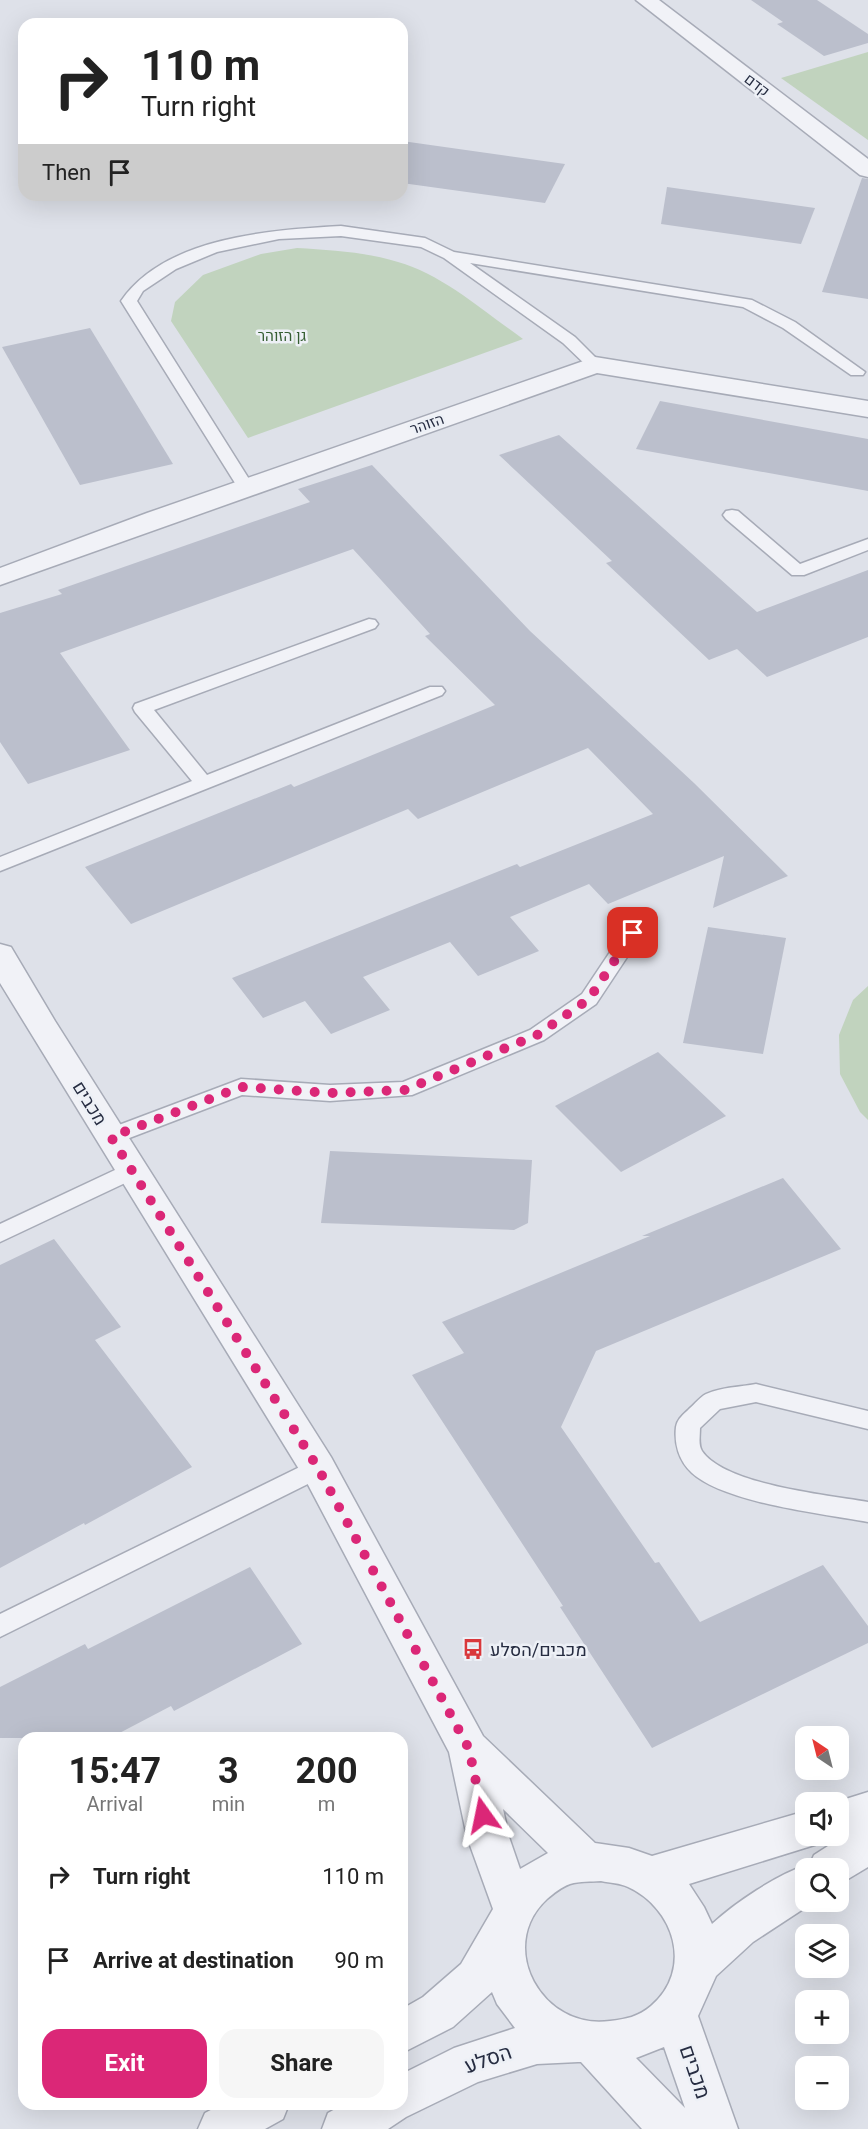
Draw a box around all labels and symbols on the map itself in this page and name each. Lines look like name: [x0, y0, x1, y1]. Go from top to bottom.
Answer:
street label: קדם: [741, 70, 773, 100]
park label: גן הזוהר: [258, 327, 306, 345]
street label: הזוהר: [408, 410, 446, 438]
pin: [607, 907, 658, 958]
street label: מכבים: [69, 1077, 111, 1129]
bus stop icon: מכבים/הסלע: [461, 1637, 485, 1661]
place label: מכבים/הסלע: [490, 1639, 587, 1660]
north arrow: [795, 1726, 849, 1780]
position arrow: [451, 1783, 515, 1847]
street label: הסלע: [461, 2040, 515, 2078]
street label: מכבים: [675, 2042, 715, 2102]

